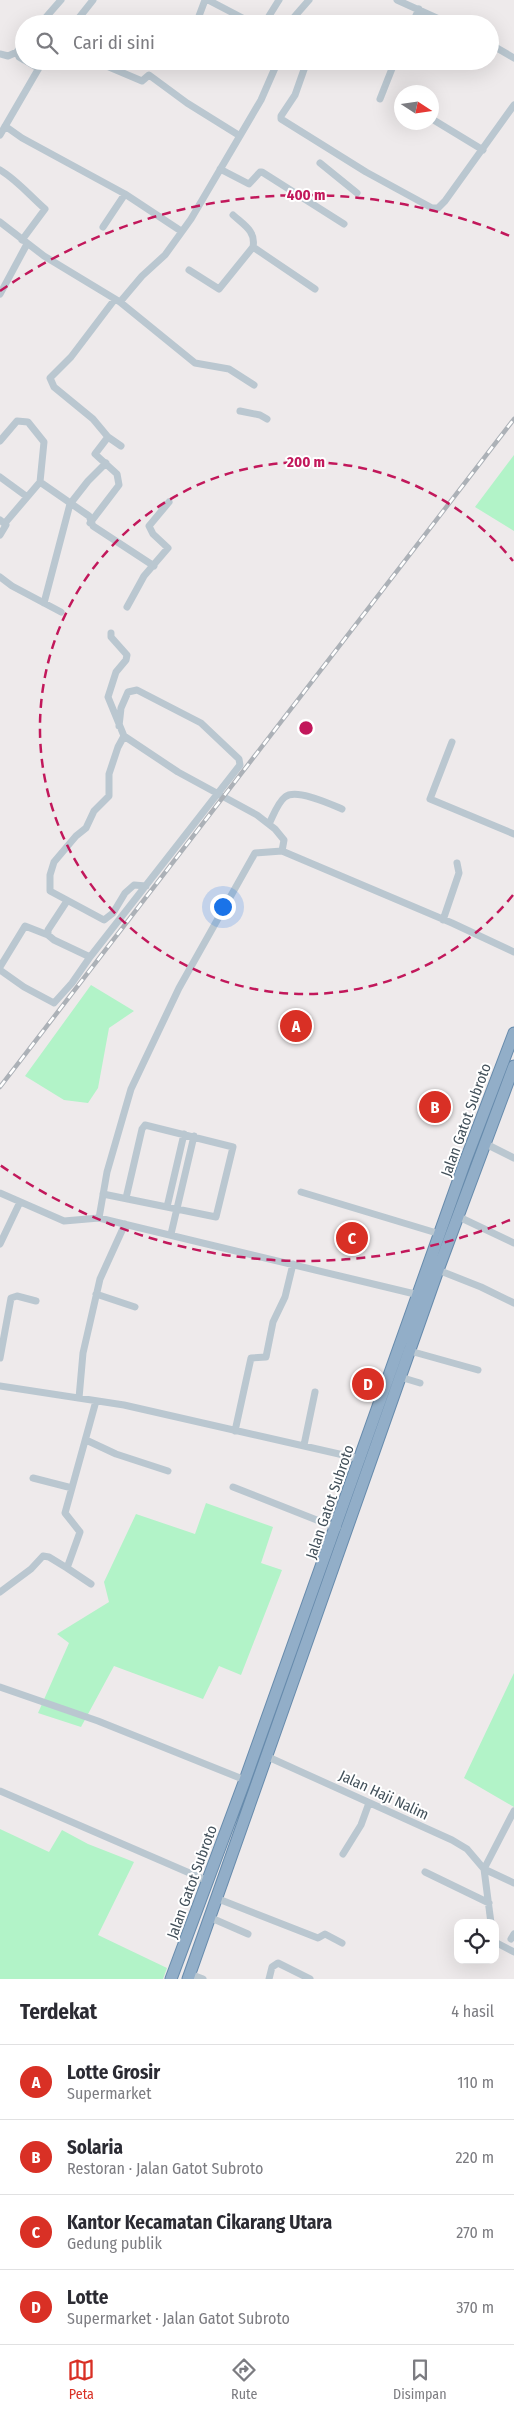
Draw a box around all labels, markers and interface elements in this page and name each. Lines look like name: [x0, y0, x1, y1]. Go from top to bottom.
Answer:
search box: [15, 15, 499, 70]
icon: search: [33, 29, 61, 57]
text: Cari di sini: [73, 31, 155, 54]
north arrow: [394, 85, 439, 130]
text: 400 m: [287, 186, 325, 204]
text: 200 m: [286, 453, 325, 471]
centre of rings: [297, 719, 315, 737]
your location: [210, 894, 236, 920]
pin: A: [280, 1007, 312, 1045]
street label: Jalan Gatot Subroto: [437, 1061, 495, 1179]
pin: B: [419, 1088, 451, 1126]
pin: C: [336, 1219, 368, 1257]
pin: D: [352, 1365, 384, 1403]
street label: Jalan Gatot Subroto: [302, 1443, 358, 1561]
street label: Jalan Haji Nalim: [336, 1766, 432, 1824]
street label: Jalan Gatot Subroto: [163, 1823, 221, 1941]
map controls: [454, 1919, 499, 1964]
button: locate: [454, 1919, 499, 1964]
text: Terdekat: [20, 1999, 97, 2025]
text: 4 hasil: [451, 2002, 494, 2021]
text: Lotte Grosir: [67, 2061, 160, 2084]
text: A: [32, 2073, 40, 2092]
text: 110 m: [457, 2073, 494, 2092]
text: Supermarket: [67, 2084, 151, 2103]
text: Solaria: [67, 2136, 123, 2159]
text: B: [32, 2148, 40, 2167]
text: 220 m: [455, 2148, 494, 2167]
text: Restoran · Jalan Gatot Subroto: [67, 2159, 263, 2178]
text: Kantor Kecamatan Cikarang Utara: [67, 2211, 332, 2234]
text: C: [32, 2223, 40, 2242]
text: 270 m: [456, 2223, 494, 2242]
text: Gedung publik: [67, 2234, 162, 2253]
text: Lotte: [67, 2286, 108, 2309]
text: D: [31, 2298, 41, 2317]
text: 370 m: [456, 2298, 494, 2317]
text: Supermarket · Jalan Gatot Subroto: [67, 2309, 290, 2328]
tab: Peta: [67, 2356, 95, 2403]
tab: Rute: [230, 2356, 258, 2403]
tab: Disimpan: [393, 2356, 447, 2403]

